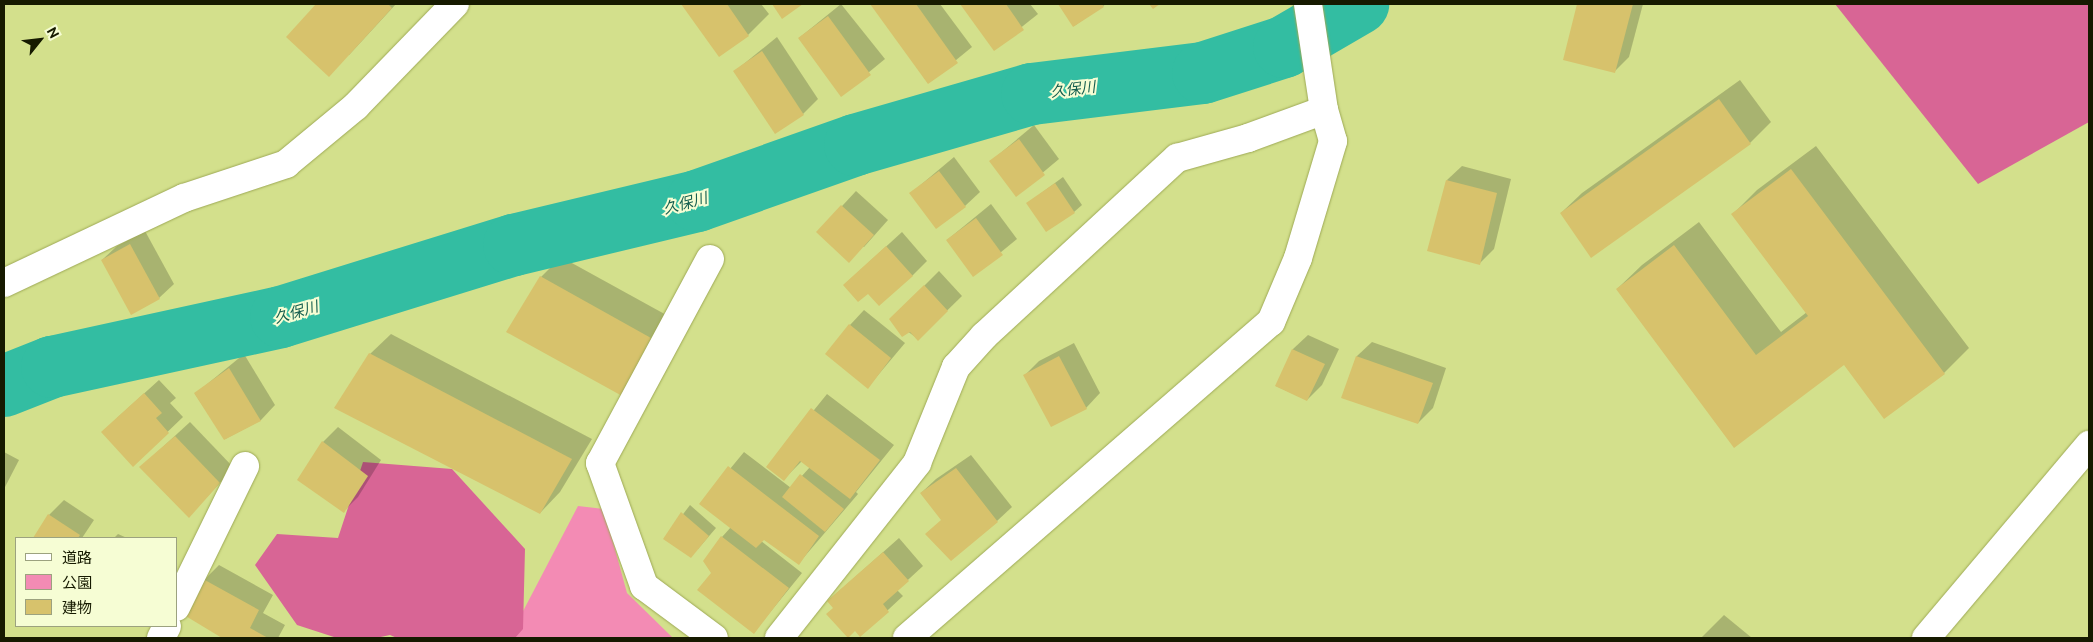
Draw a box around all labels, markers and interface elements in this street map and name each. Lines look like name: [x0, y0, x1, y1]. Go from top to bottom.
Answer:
north arrow: [15, 15, 65, 65]
text: N: [44, 24, 63, 41]
water label: 久保川: [1050, 77, 1096, 101]
water label: 久保川: [661, 188, 709, 218]
water label: 久保川: [272, 297, 320, 327]
legend: [15, 537, 178, 627]
text: 道路: [62, 549, 92, 566]
text: 公園: [62, 574, 92, 591]
text: 建物: [62, 599, 92, 616]

